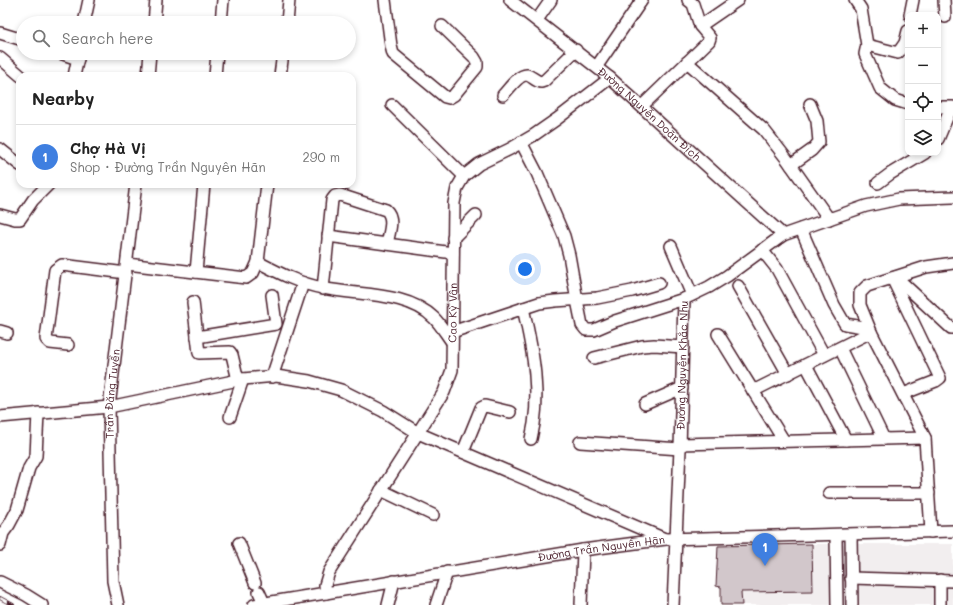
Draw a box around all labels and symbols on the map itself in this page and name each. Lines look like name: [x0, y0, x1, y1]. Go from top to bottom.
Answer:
street label: Đường Nguyễn Doãn Địch: [595, 63, 704, 164]
your location: [515, 259, 535, 279]
street label: Cao Kỳ Vân: [444, 283, 460, 343]
street label: Đường Nguyễn Khắc Nhu: [673, 300, 691, 430]
street label: Trần Đăng Tuyển: [101, 348, 123, 439]
street label: Đường Trần Nguyên Hãn: [537, 531, 666, 564]
pin: 1: [752, 533, 778, 566]

